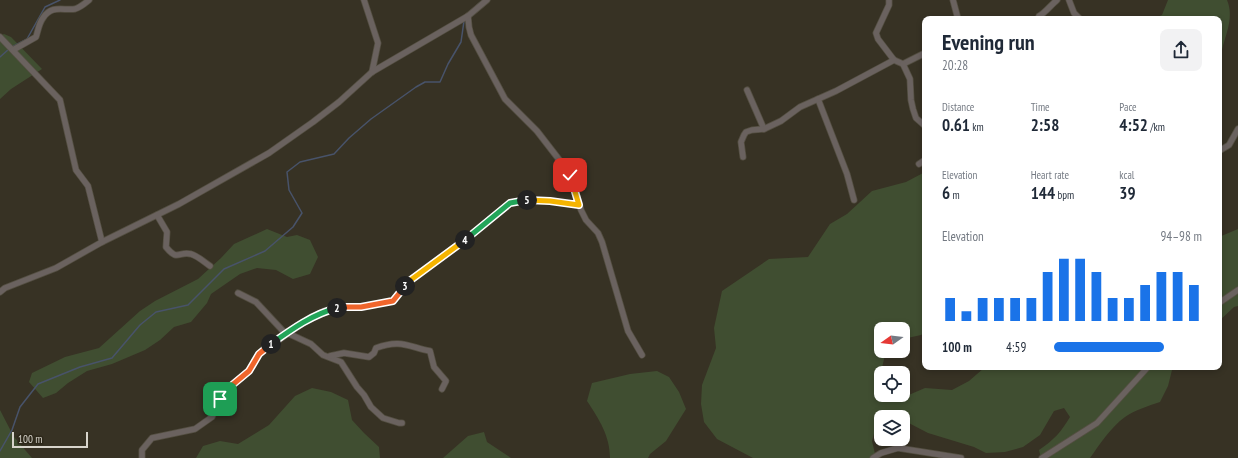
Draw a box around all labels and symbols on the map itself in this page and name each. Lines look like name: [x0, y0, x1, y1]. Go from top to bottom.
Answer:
pin: [553, 158, 587, 192]
pin: 5: [517, 190, 537, 210]
pin: 4: [455, 230, 475, 250]
pin: 3: [395, 276, 415, 296]
pin: 2: [327, 298, 347, 318]
north arrow: [874, 322, 910, 358]
pin: 1: [261, 334, 281, 354]
pin: [203, 382, 237, 416]
scale bar: [12, 430, 88, 449]

